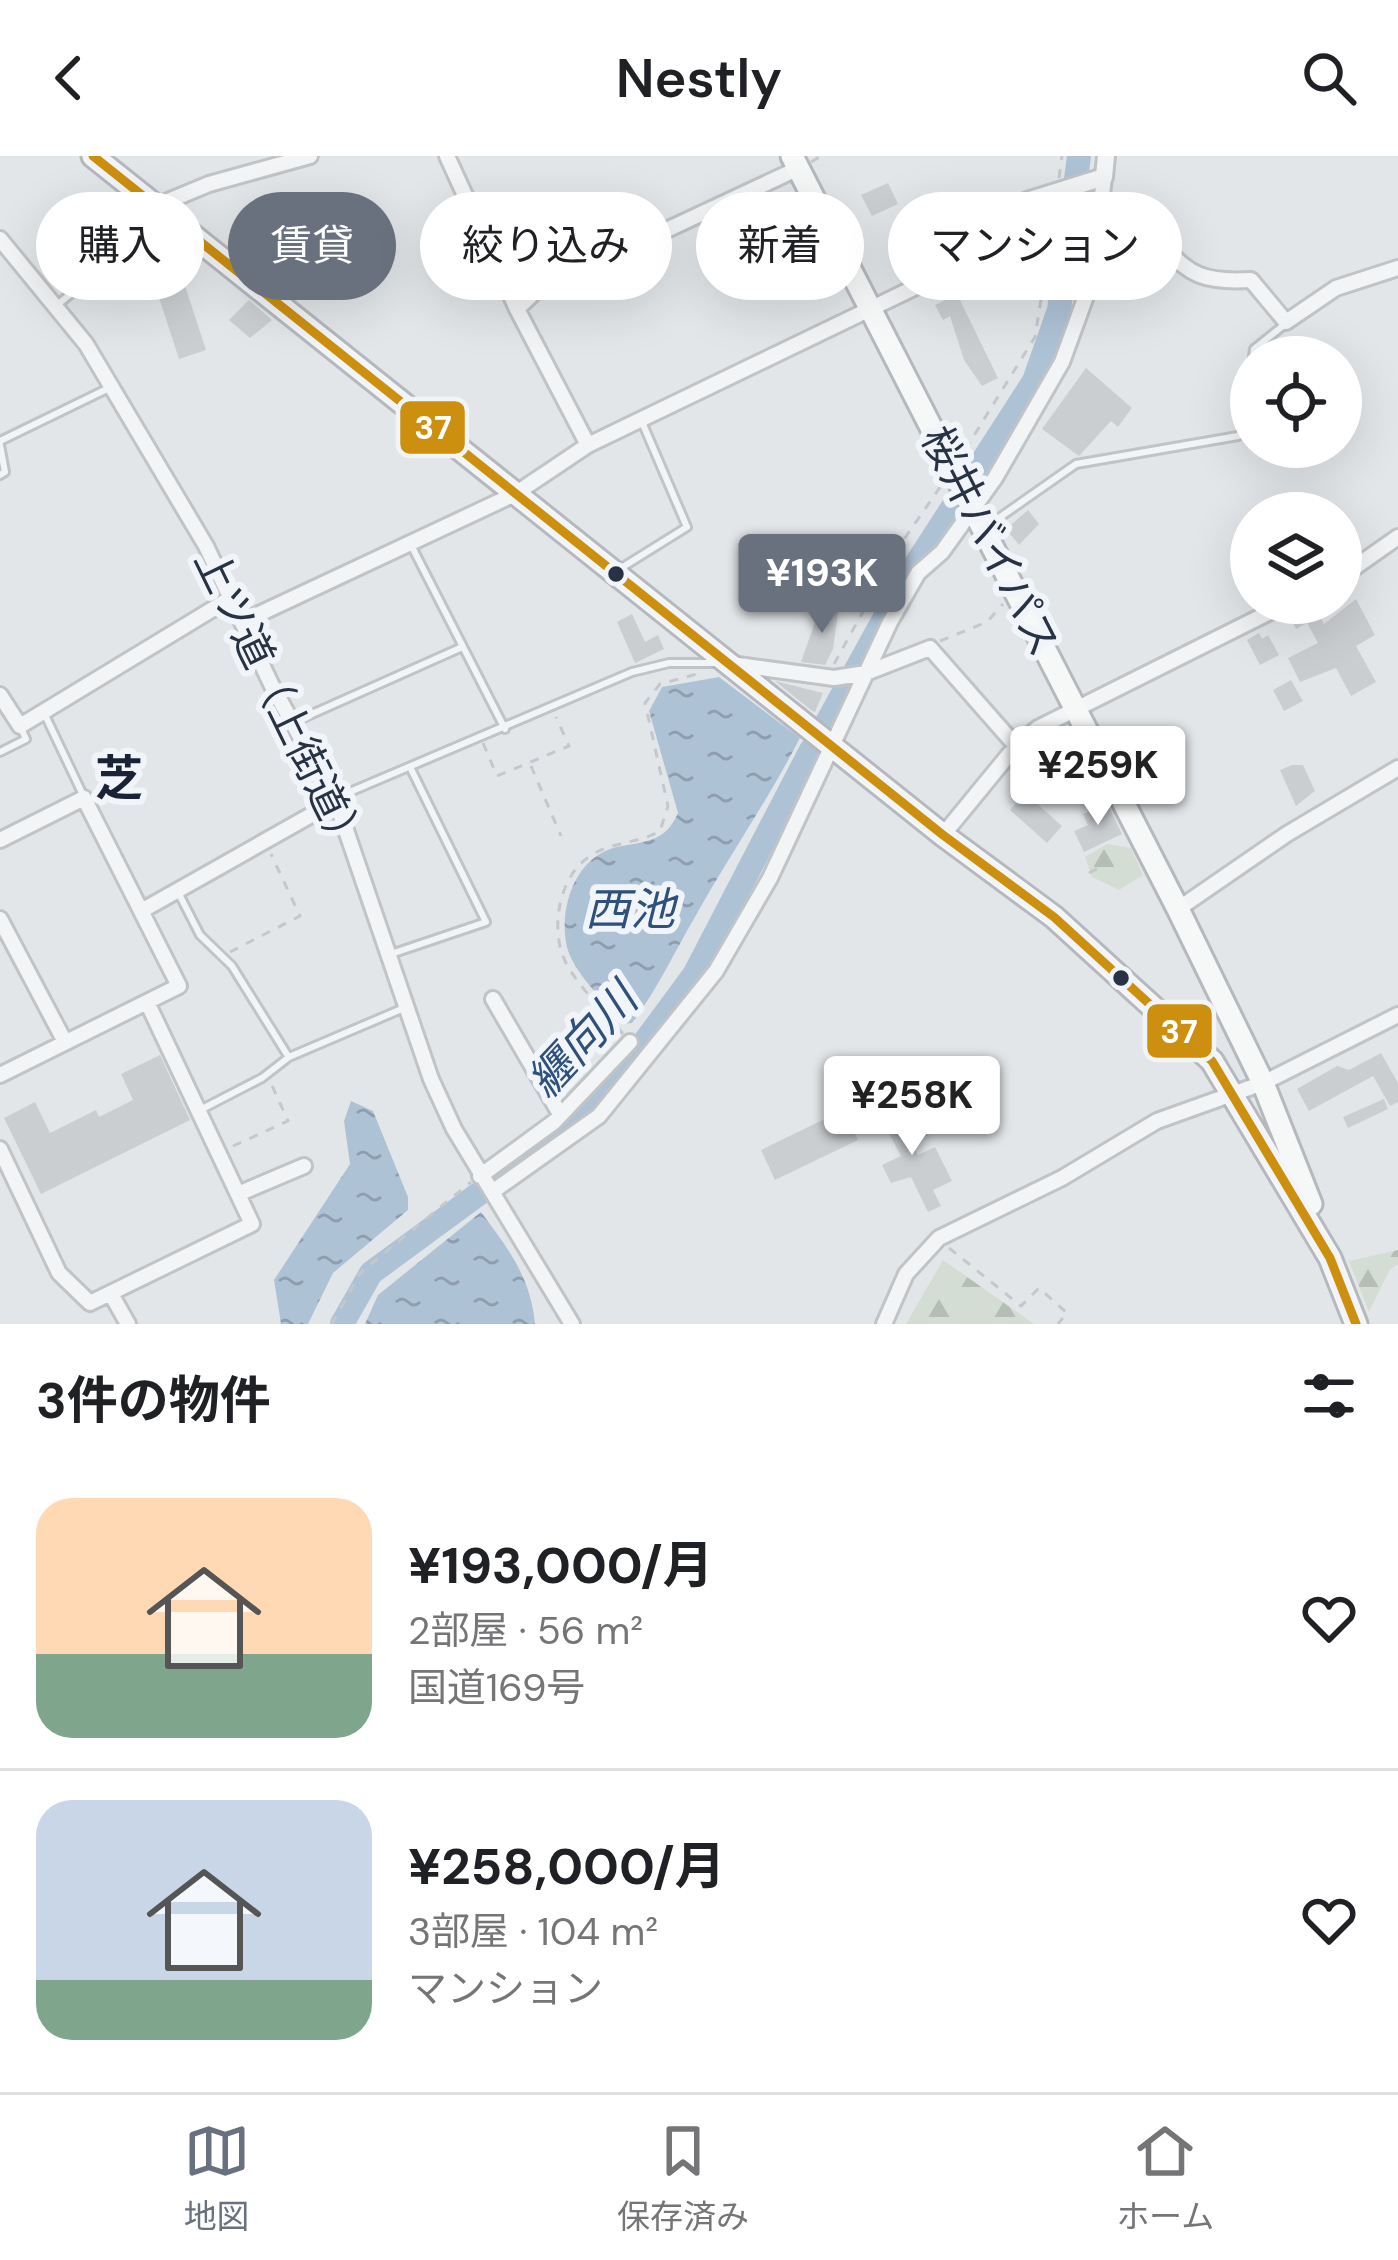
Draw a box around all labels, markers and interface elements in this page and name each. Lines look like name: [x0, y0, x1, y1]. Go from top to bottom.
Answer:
text: Nestly: [616, 43, 782, 114]
icon: back: [36, 45, 102, 111]
icon: search: [1296, 45, 1362, 111]
chip: 購入: [36, 192, 204, 300]
chip: 賃貸: [228, 192, 396, 300]
chip: 絞り込み: [420, 192, 672, 300]
chip: 新着: [696, 192, 864, 300]
chip: マンション: [888, 192, 1182, 300]
map controls: [1230, 336, 1362, 624]
button: locate: [1230, 336, 1362, 468]
line badge: 37: [398, 399, 467, 456]
text: 37: [414, 406, 452, 449]
street label: 桜井バイパス: [909, 417, 1072, 666]
button: layers: [1230, 492, 1362, 624]
pin: ¥193K: [738, 534, 906, 636]
street label: 上ツ道（上街道）: [182, 540, 379, 866]
text: ¥193K: [765, 547, 879, 598]
unlabelled marker: [605, 563, 627, 585]
pin: ¥259K: [1014, 726, 1182, 828]
text: ¥259K: [1037, 739, 1159, 790]
district label: 芝: [95, 747, 143, 810]
water label: 西池: [585, 880, 679, 939]
unlabelled marker: [1110, 967, 1132, 989]
water label: 纒向川: [515, 968, 653, 1110]
line badge: 37: [1145, 1002, 1214, 1060]
text: 37: [1160, 1010, 1198, 1053]
pin: ¥258K: [828, 1056, 996, 1158]
text: ¥258K: [851, 1069, 973, 1120]
icon: filters: [1296, 1363, 1362, 1429]
text: 3件の物件: [36, 1367, 271, 1434]
text: ¥193,000/月: [408, 1532, 714, 1599]
icon: home: [132, 1546, 276, 1690]
icon: heart: [1296, 1585, 1362, 1651]
text: 2部屋 · 56 m²: [408, 1605, 643, 1656]
text: 国道169号: [408, 1662, 585, 1713]
text: ¥258,000/月: [408, 1833, 726, 1900]
icon: home: [132, 1848, 276, 1992]
icon: heart: [1296, 1887, 1362, 1953]
text: 3部屋 · 104 m²: [408, 1906, 658, 1957]
text: マンション: [408, 1963, 603, 2014]
tab: 地図: [184, 2118, 250, 2238]
tab: 保存済み: [617, 2118, 749, 2238]
tab: ホーム: [1116, 2118, 1214, 2238]

